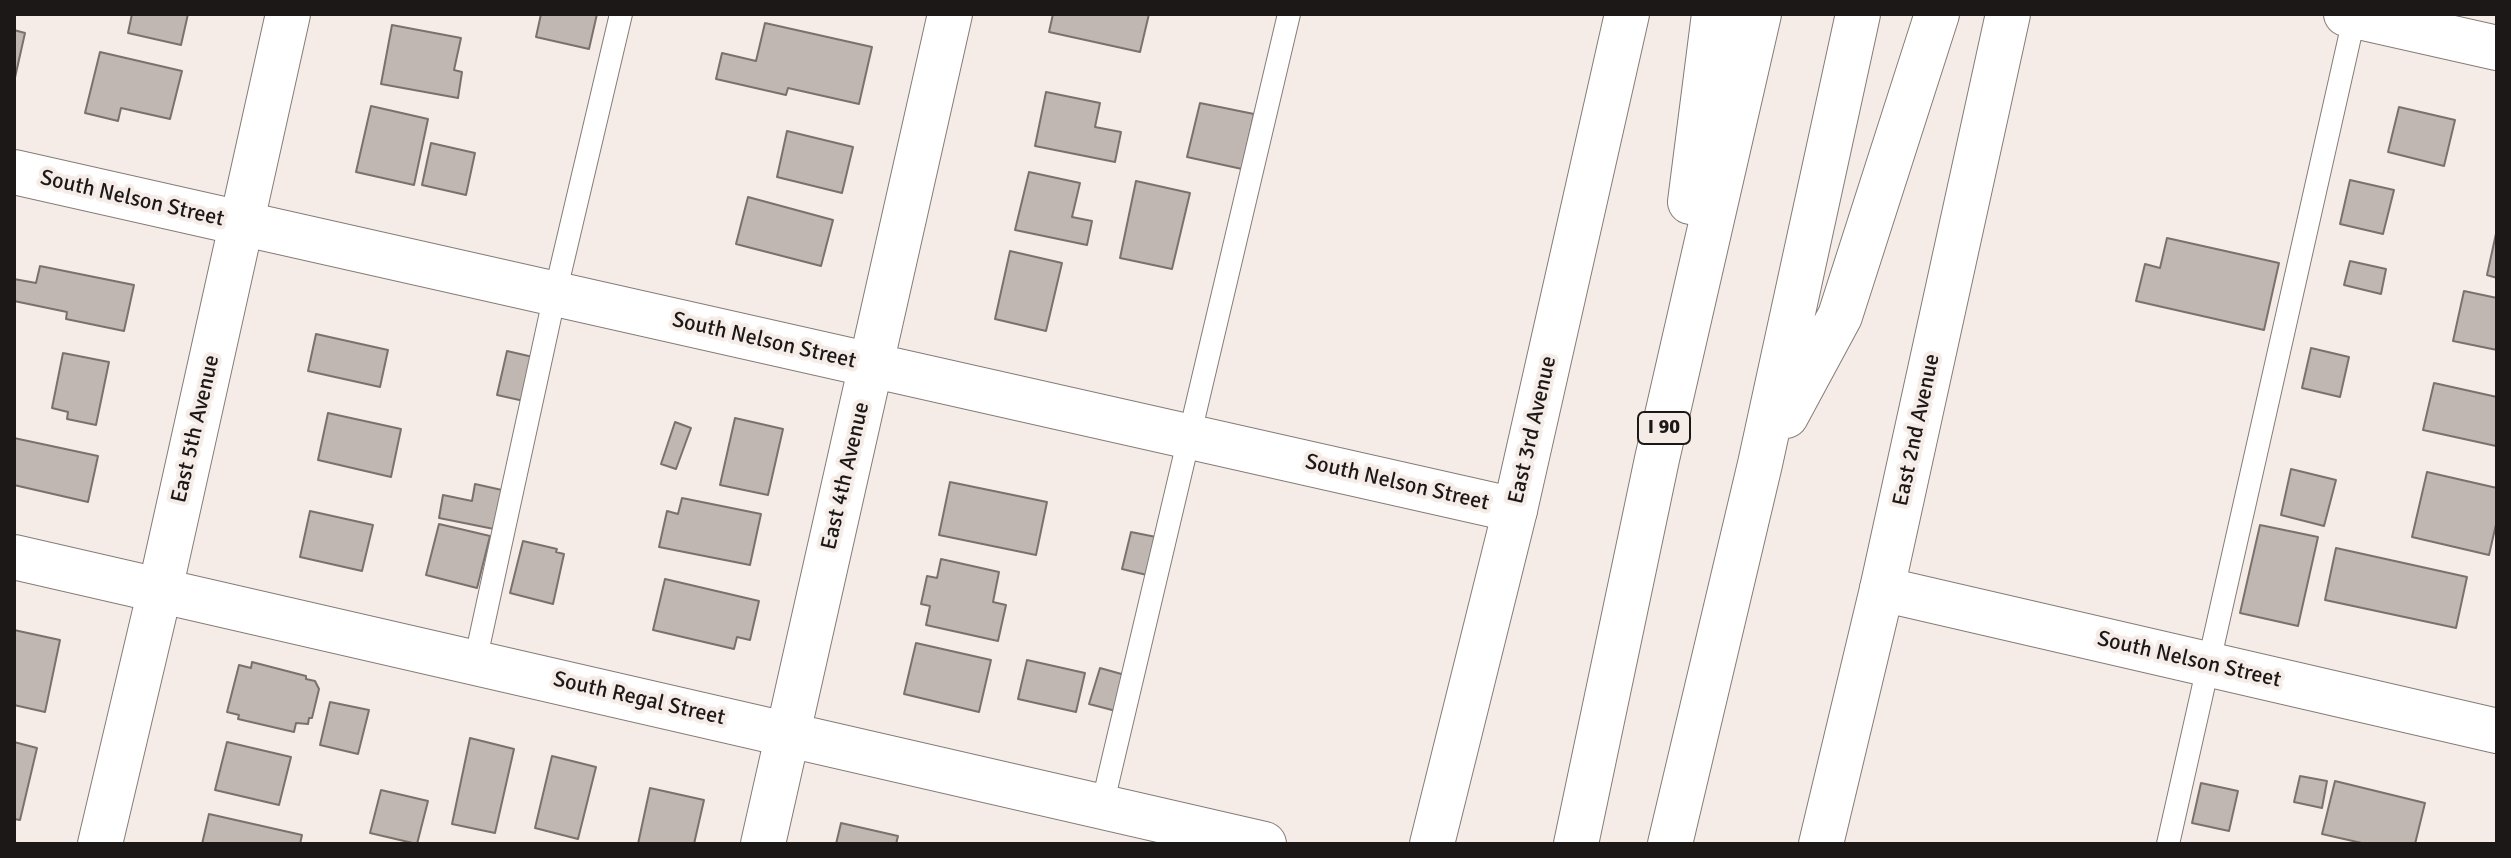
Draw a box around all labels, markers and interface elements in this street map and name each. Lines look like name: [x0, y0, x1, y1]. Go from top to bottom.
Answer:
street label: South Nelson Street: [38, 165, 226, 233]
street label: South Nelson Street: [670, 307, 858, 375]
street label: East 2nd Avenue: [1888, 352, 1946, 508]
street label: East 5th Avenue: [166, 353, 226, 505]
street label: East 3rd Avenue: [1503, 354, 1563, 506]
street label: East 4th Avenue: [816, 400, 876, 552]
road number: I 90: [1638, 412, 1690, 444]
street label: South Nelson Street: [1303, 449, 1491, 517]
street label: South Nelson Street: [2095, 626, 2283, 694]
street label: South Regal Street: [551, 666, 727, 732]

